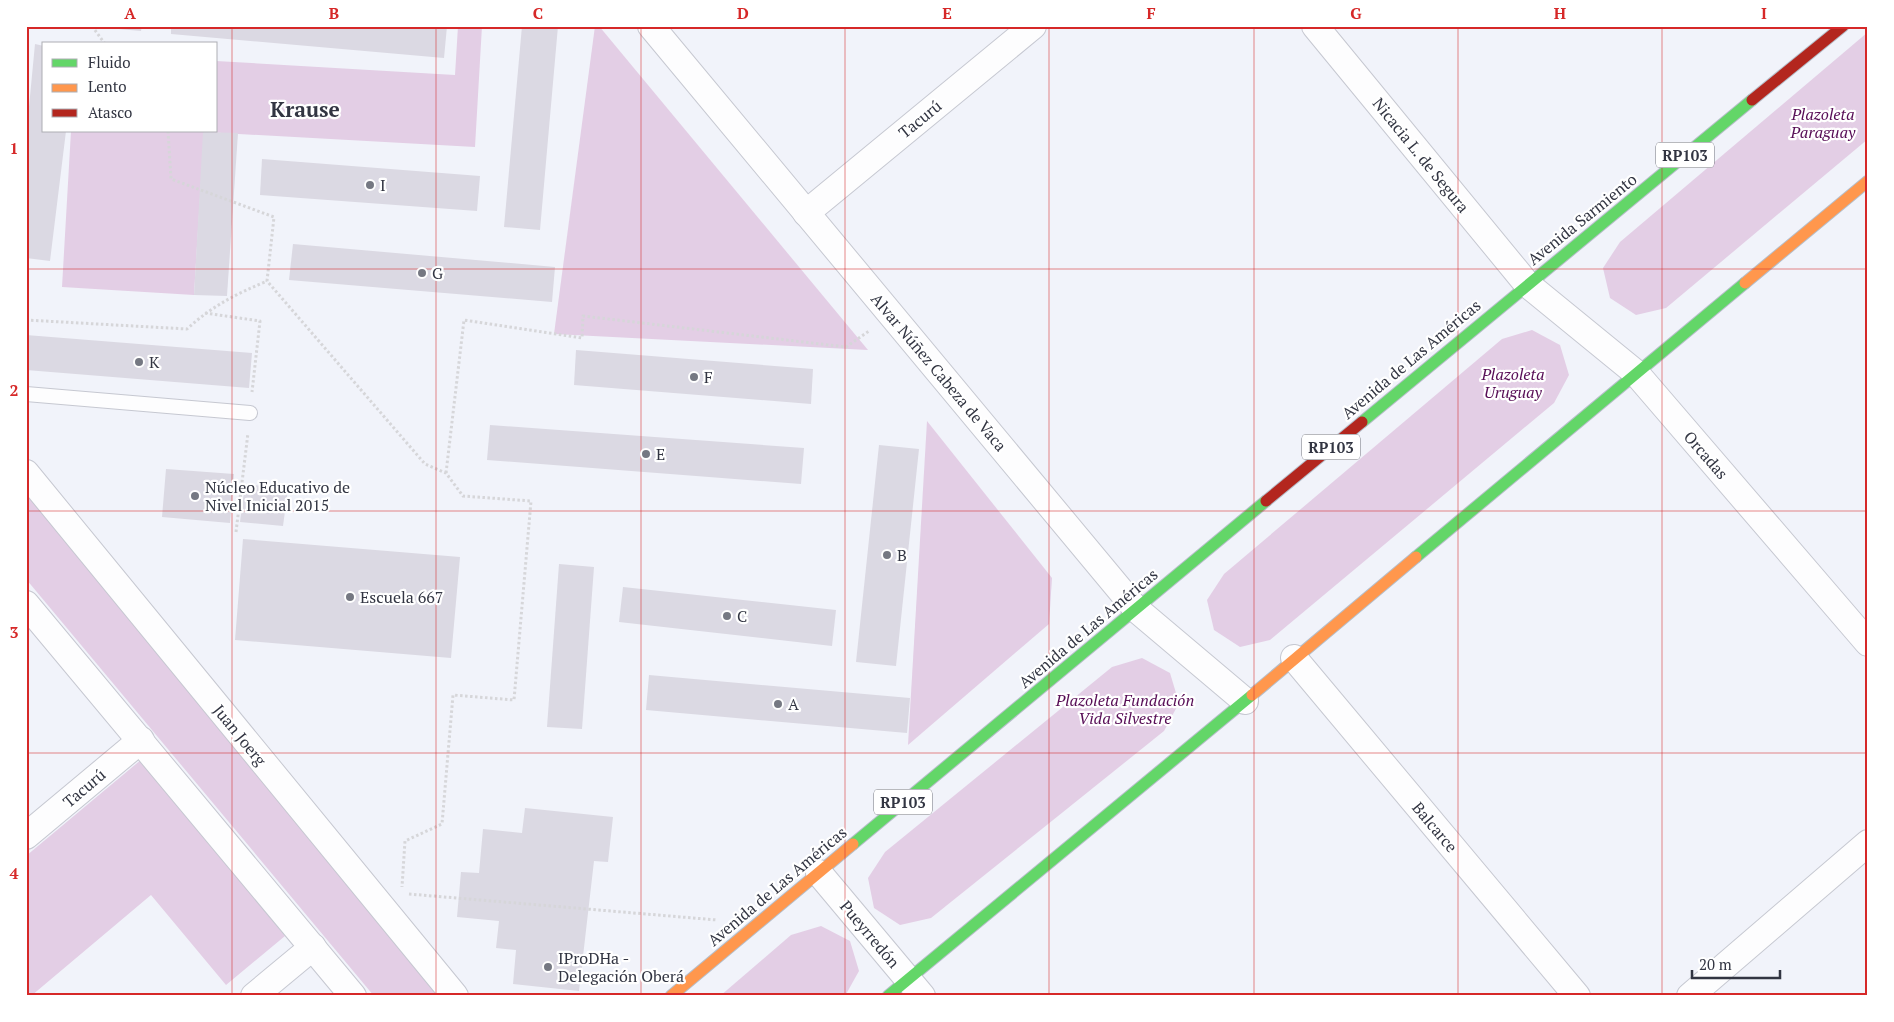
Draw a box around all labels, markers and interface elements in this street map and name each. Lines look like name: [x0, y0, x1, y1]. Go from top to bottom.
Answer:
text: A: [124, 2, 136, 24]
text: B: [329, 2, 339, 24]
text: C: [533, 2, 543, 24]
text: D: [737, 2, 749, 24]
text: E: [942, 2, 952, 24]
text: F: [1146, 2, 1156, 24]
text: G: [1350, 2, 1362, 24]
text: H: [1554, 2, 1566, 24]
text: I: [1761, 2, 1767, 24]
legend: [42, 42, 218, 132]
text: Fluido: [88, 52, 130, 72]
text: Lento: [88, 76, 127, 96]
street label: Nicacia L. de Segura: [1368, 93, 1474, 217]
district label: Krause: [270, 95, 340, 123]
street label: Tacurú: [894, 95, 946, 143]
text: Atasco: [88, 102, 132, 122]
park label: Plazoleta Paraguay: [1790, 103, 1856, 143]
text: 1: [9, 137, 19, 159]
road number: RP103: [1656, 142, 1714, 168]
street label: Avenida Sarmiento: [1523, 168, 1641, 270]
place label: I: [380, 174, 386, 196]
marker: I: [364, 179, 376, 191]
place label: G: [432, 262, 443, 284]
marker: G: [416, 267, 428, 279]
street label: Alvar Núñez Cabeza de Vaca: [866, 288, 1012, 456]
street label: Avenida de Las Américas: [1337, 294, 1485, 424]
place label: K: [149, 351, 160, 373]
marker: K: [133, 356, 145, 368]
park label: Plazoleta Uruguay: [1480, 363, 1545, 403]
place label: F: [704, 366, 713, 388]
marker: F: [688, 371, 700, 383]
text: 2: [9, 379, 19, 401]
street label: Orcadas: [1679, 426, 1733, 484]
road number: RP103: [1302, 434, 1360, 460]
place label: E: [656, 443, 665, 465]
marker: E: [640, 448, 652, 460]
place label: Núcleo Educativo de Nivel Inicial 2015: [205, 476, 350, 516]
marker: Núcleo Educativo de Nivel Inicial 2015: [189, 490, 201, 502]
place label: B: [897, 544, 907, 566]
marker: B: [881, 549, 893, 561]
street label: Avenida de Las Américas: [1014, 563, 1162, 693]
place label: Escuela 667: [360, 586, 443, 608]
marker: Escuela 667: [344, 591, 356, 603]
place label: C: [737, 605, 747, 627]
marker: C: [721, 610, 733, 622]
text: 3: [9, 621, 19, 643]
park label: Plazoleta Fundación Vida Silvestre: [1055, 689, 1194, 729]
place label: A: [788, 693, 799, 715]
marker: A: [772, 698, 784, 710]
street label: Juan Joerg: [208, 700, 272, 771]
street label: Tacurú: [58, 764, 110, 812]
road number: RP103: [874, 790, 932, 814]
street label: Balcarce: [1407, 797, 1463, 857]
street label: Avenida de Las Américas: [703, 821, 851, 951]
text: 4: [9, 862, 19, 884]
street label: Pueyrredón: [835, 895, 905, 973]
place label: IProDHa - Delegación Oberá: [558, 947, 684, 987]
scale bar: [1692, 947, 1779, 979]
text: 20 m: [1699, 954, 1732, 974]
marker: IProDHa - Delegación Oberá: [542, 961, 554, 973]

